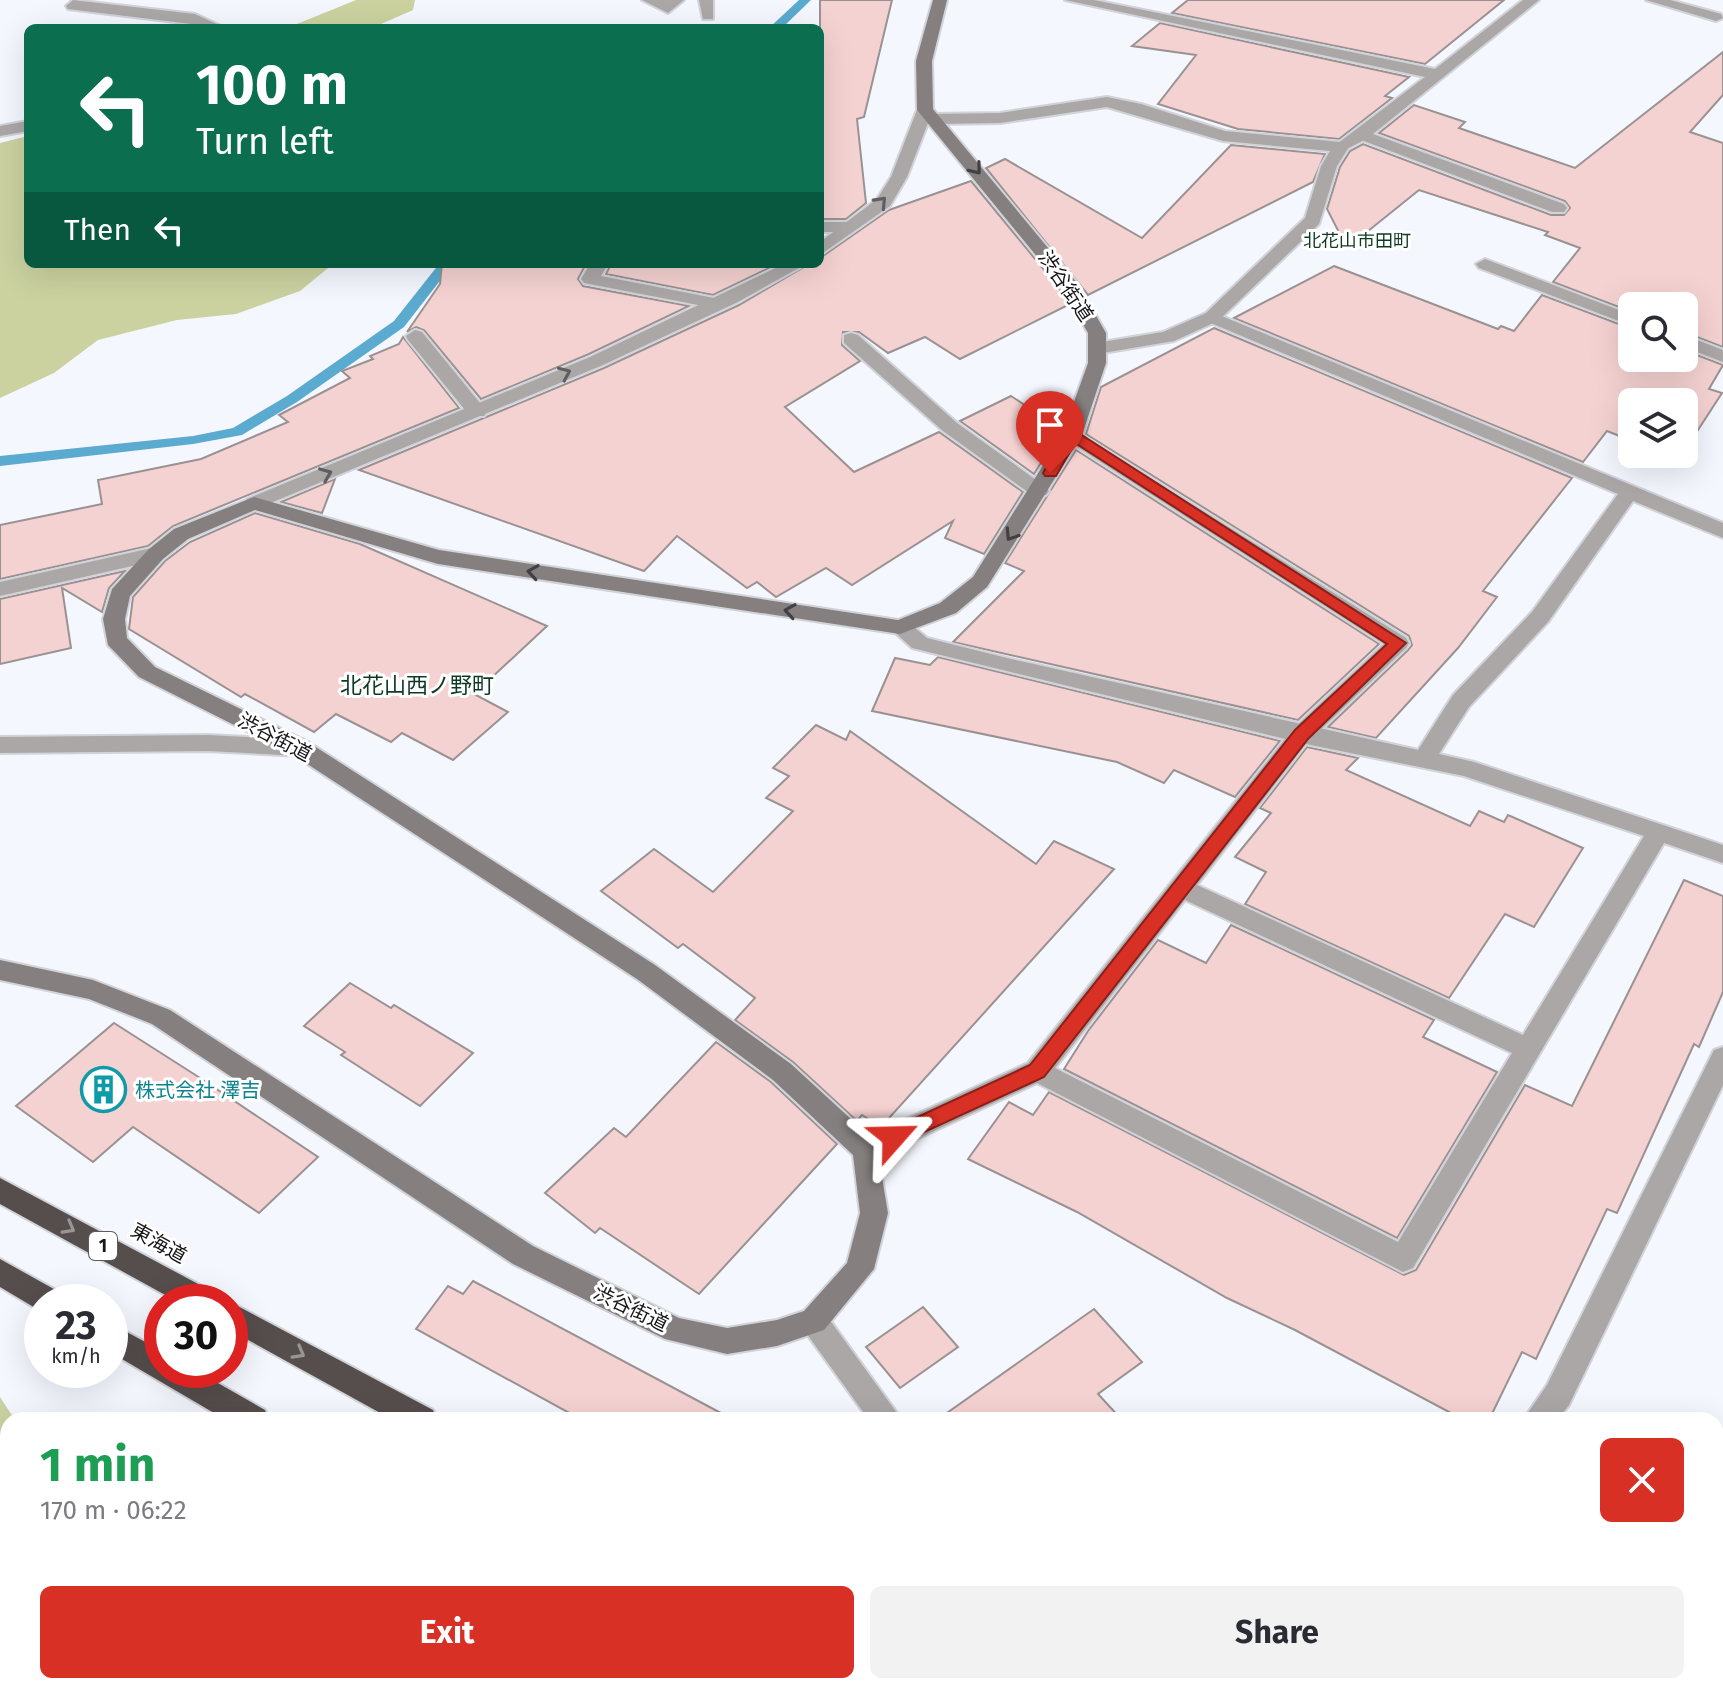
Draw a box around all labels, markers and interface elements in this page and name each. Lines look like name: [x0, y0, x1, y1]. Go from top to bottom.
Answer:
text: 100 m: [196, 52, 348, 119]
icon: left: [64, 56, 168, 160]
text: Turn left: [196, 120, 334, 164]
one-way arrow: [966, 159, 981, 174]
one-way arrow: [871, 197, 886, 211]
icon: left: [147, 208, 191, 252]
text: Then: [64, 212, 131, 248]
district label: 北花山市田町: [1303, 230, 1411, 252]
street label: 渋谷街道: [1034, 246, 1098, 326]
map controls: [1618, 292, 1698, 468]
button: search: [1618, 292, 1698, 372]
one-way arrow: [557, 366, 571, 382]
button: layers: [1618, 388, 1698, 468]
pin: [1016, 391, 1084, 473]
icon: arrive: [1028, 403, 1072, 447]
one-way arrow: [318, 467, 332, 484]
one-way arrow: [1005, 526, 1020, 541]
one-way arrow: [526, 564, 540, 581]
one-way arrow: [783, 603, 797, 620]
district label: 北花山西ノ野町: [340, 672, 494, 699]
street label: 渋谷街道: [234, 708, 316, 766]
building icon: 株式会社 澤吉: [80, 1066, 128, 1114]
place label: 株式会社 澤吉: [135, 1078, 260, 1102]
position arrow: [852, 1095, 936, 1179]
one-way arrow: [60, 1218, 75, 1233]
street label: 東海道: [127, 1218, 191, 1268]
road number: 1: [89, 1232, 117, 1260]
street label: 渋谷街道: [590, 1280, 672, 1336]
speed limit sign: 30: [144, 1284, 248, 1388]
text: 23: [55, 1302, 97, 1350]
one-way arrow: [290, 1343, 305, 1358]
text: km/h: [51, 1344, 101, 1368]
text: 1 min: [40, 1436, 155, 1494]
button: close: [1600, 1438, 1684, 1522]
text: 170 m · 06:22: [40, 1495, 187, 1526]
button: Exit: [40, 1586, 854, 1678]
button: Share: [870, 1586, 1684, 1678]

